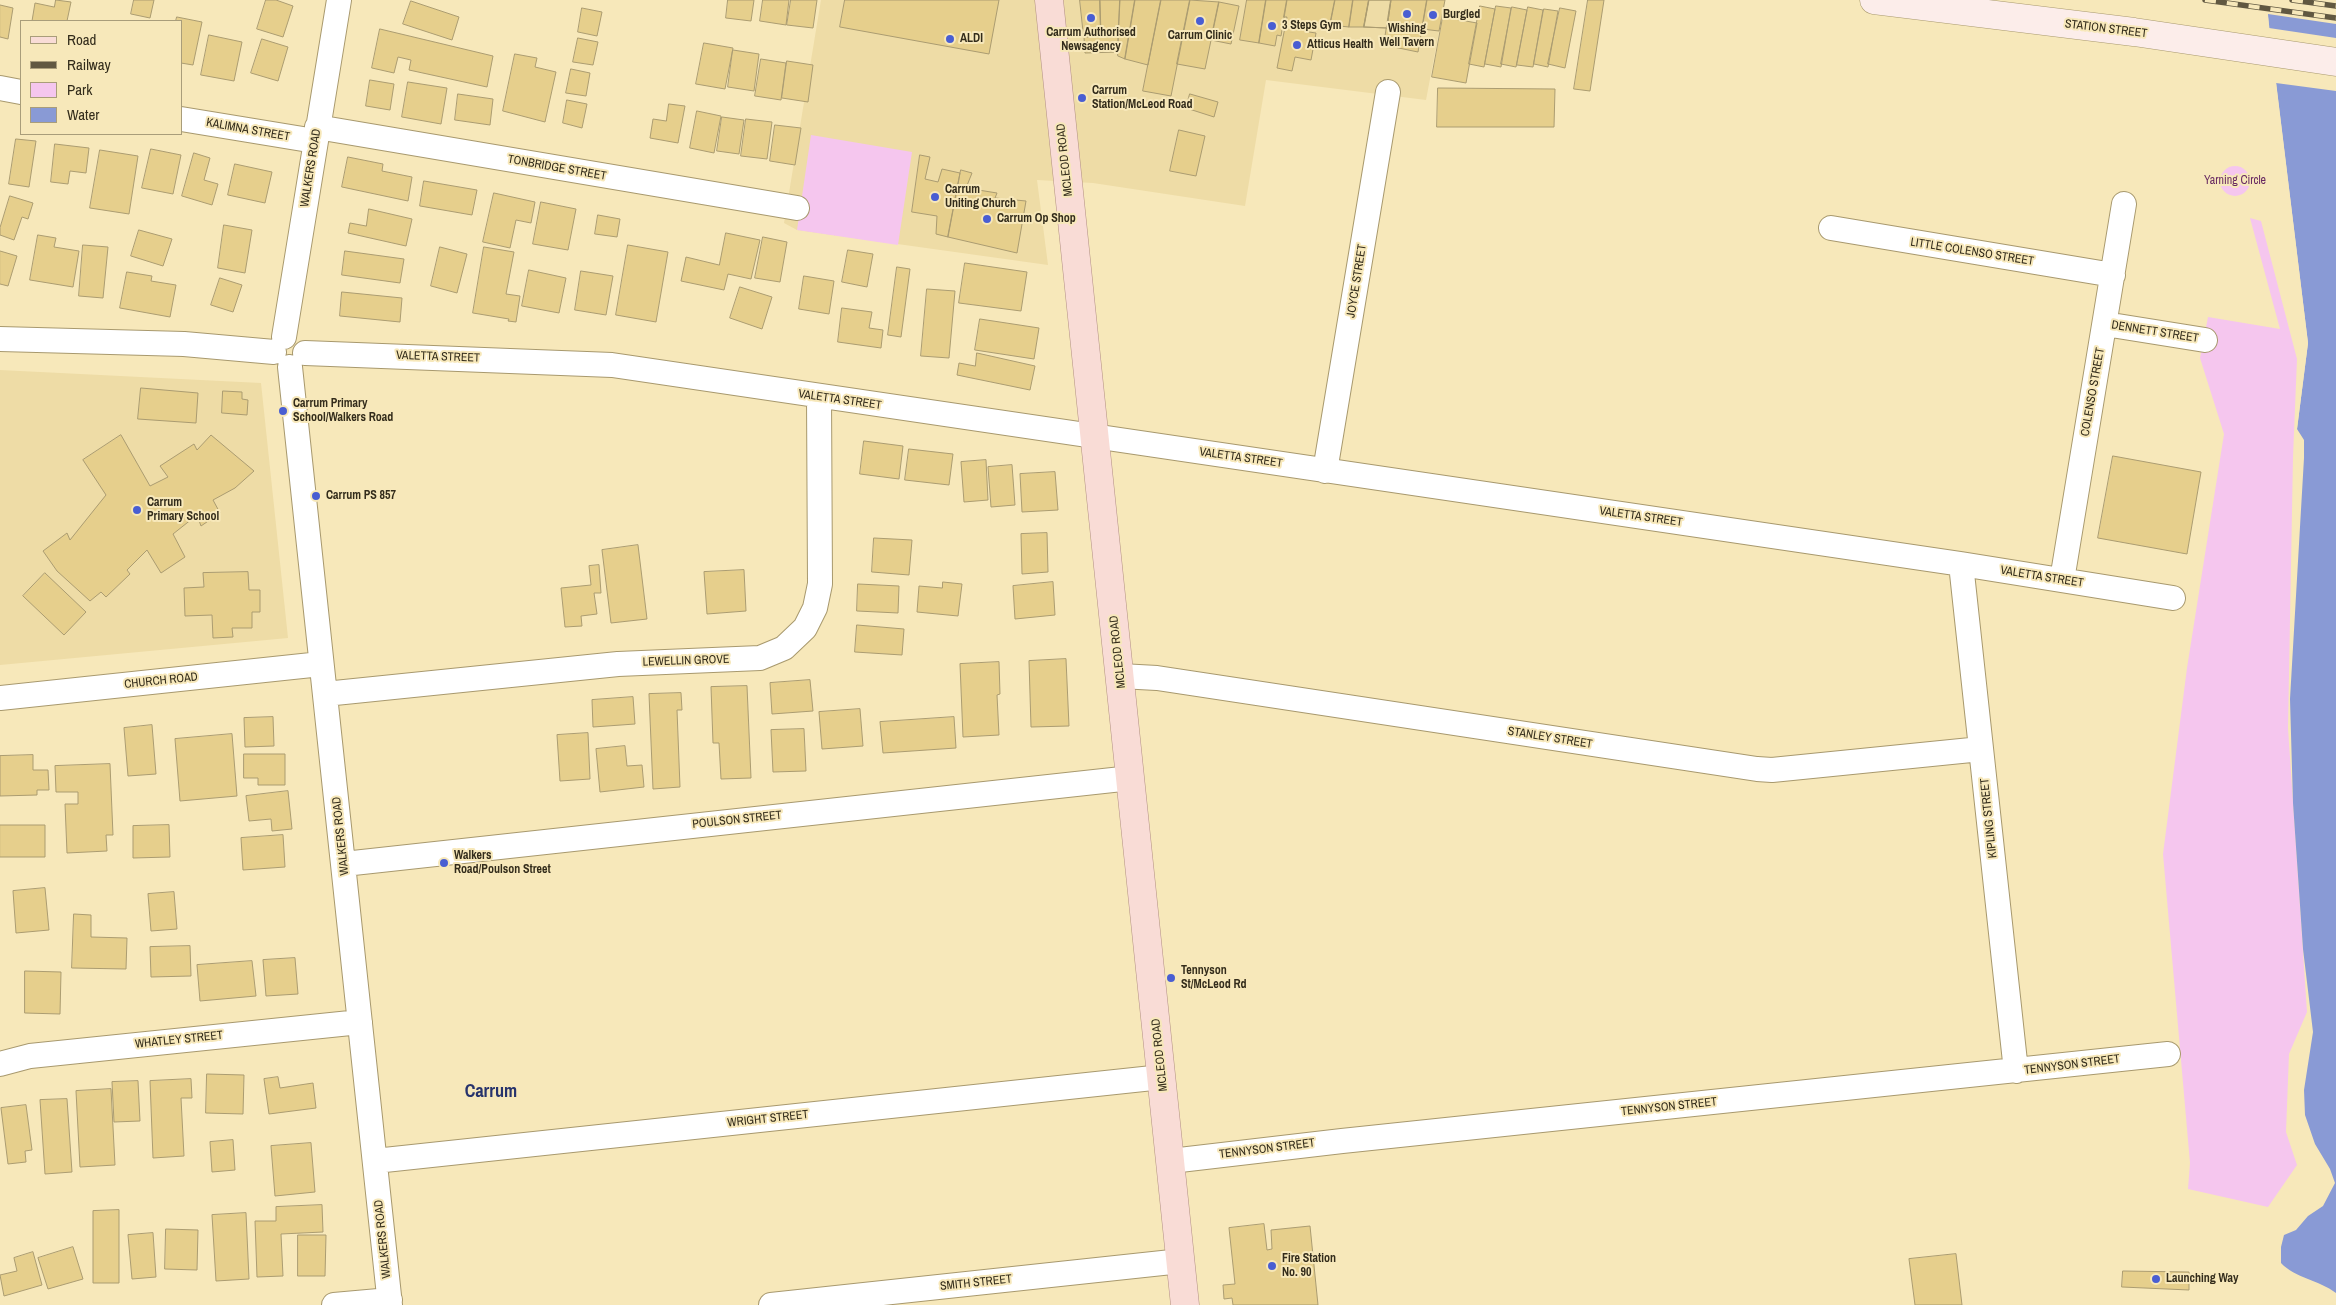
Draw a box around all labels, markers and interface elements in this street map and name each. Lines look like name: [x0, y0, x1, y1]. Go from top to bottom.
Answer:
marker: Wishing Well Tavern: [1401, 8, 1413, 20]
place label: Burgled: [1443, 8, 1480, 22]
marker: Burgled: [1427, 9, 1439, 21]
marker: Carrum Authorised Newsagency: [1085, 12, 1097, 24]
marker: Carrum Clinic: [1194, 15, 1206, 27]
street label: STATION STREET: [2064, 17, 2148, 41]
place label: 3 Steps Gym: [1282, 19, 1342, 33]
legend: [20, 20, 182, 135]
marker: 3 Steps Gym: [1266, 20, 1278, 32]
place label: Wishing Well Tavern: [1380, 22, 1434, 50]
place label: Carrum Authorised Newsagency: [1046, 26, 1136, 54]
text: Road: [67, 29, 96, 50]
place label: Carrum Clinic: [1168, 29, 1232, 43]
place label: ALDI: [960, 32, 983, 46]
marker: ALDI: [944, 33, 956, 45]
place label: Atticus Health: [1307, 38, 1373, 52]
marker: Atticus Health: [1291, 39, 1303, 51]
text: Railway: [67, 54, 111, 75]
text: Park: [67, 79, 92, 100]
place label: Carrum Station/McLeod Road: [1092, 84, 1193, 112]
marker: Carrum Station/McLeod Road: [1076, 92, 1088, 104]
text: Water: [67, 104, 99, 125]
street label: KALIMNA STREET: [205, 116, 291, 144]
street label: MCLEOD ROAD: [1054, 123, 1076, 197]
street label: WALKERS ROAD: [298, 128, 324, 208]
street label: TONBRIDGE STREET: [507, 152, 607, 184]
park label: Yarning Circle: [2204, 174, 2266, 188]
place label: Carrum Uniting Church: [945, 183, 1016, 211]
marker: Carrum Uniting Church: [929, 191, 941, 203]
place label: Carrum Op Shop: [997, 212, 1076, 226]
marker: Carrum Op Shop: [981, 213, 993, 225]
street label: LITTLE COLENSO STREET: [1909, 235, 2035, 269]
street label: JOYCE STREET: [1344, 243, 1370, 319]
street label: DENNETT STREET: [2110, 318, 2200, 346]
street label: COLENSO STREET: [2078, 347, 2108, 437]
street label: VALETTA STREET: [396, 348, 480, 366]
street label: VALETTA STREET: [797, 387, 883, 413]
place label: Carrum Primary School/Walkers Road: [293, 397, 393, 425]
marker: Carrum Primary School/Walkers Road: [277, 405, 289, 417]
street label: VALETTA STREET: [1198, 445, 1284, 471]
place label: Carrum PS 857: [326, 489, 396, 503]
marker: Carrum PS 857: [310, 490, 322, 502]
place label: Carrum Primary School: [147, 496, 219, 524]
marker: Carrum Primary School: [131, 504, 143, 516]
street label: VALETTA STREET: [1598, 504, 1684, 530]
street label: VALETTA STREET: [1999, 563, 2085, 591]
street label: MCLEOD ROAD: [1107, 615, 1129, 689]
street label: LEWELLIN GROVE: [642, 652, 730, 670]
street label: CHURCH ROAD: [124, 670, 198, 692]
street label: STANLEY STREET: [1507, 724, 1593, 752]
street label: KIPLING STREET: [1978, 777, 2000, 859]
street label: WALKERS ROAD: [330, 796, 352, 876]
street label: POULSON STREET: [692, 808, 782, 832]
place label: Walkers Road/Poulson Street: [454, 849, 551, 877]
marker: Walkers Road/Poulson Street: [438, 857, 450, 869]
place label: Tennyson St/McLeod Rd: [1181, 964, 1247, 992]
marker: Tennyson St/McLeod Rd: [1165, 972, 1177, 984]
street label: MCLEOD ROAD: [1149, 1018, 1171, 1092]
street label: WHATLEY STREET: [134, 1028, 224, 1052]
street label: TENNYSON STREET: [2023, 1052, 2121, 1078]
district label: Carrum: [465, 1081, 517, 1103]
street label: TENNYSON STREET: [1620, 1095, 1718, 1119]
street label: WRIGHT STREET: [727, 1108, 809, 1130]
street label: TENNYSON STREET: [1218, 1136, 1316, 1162]
street label: WALKERS ROAD: [372, 1199, 394, 1279]
place label: Fire Station No. 90: [1282, 1252, 1336, 1280]
marker: Fire Station No. 90: [1266, 1260, 1278, 1272]
street label: SMITH STREET: [939, 1272, 1013, 1294]
place label: Launching Way: [2166, 1272, 2238, 1286]
marker: Launching Way: [2150, 1273, 2162, 1285]

